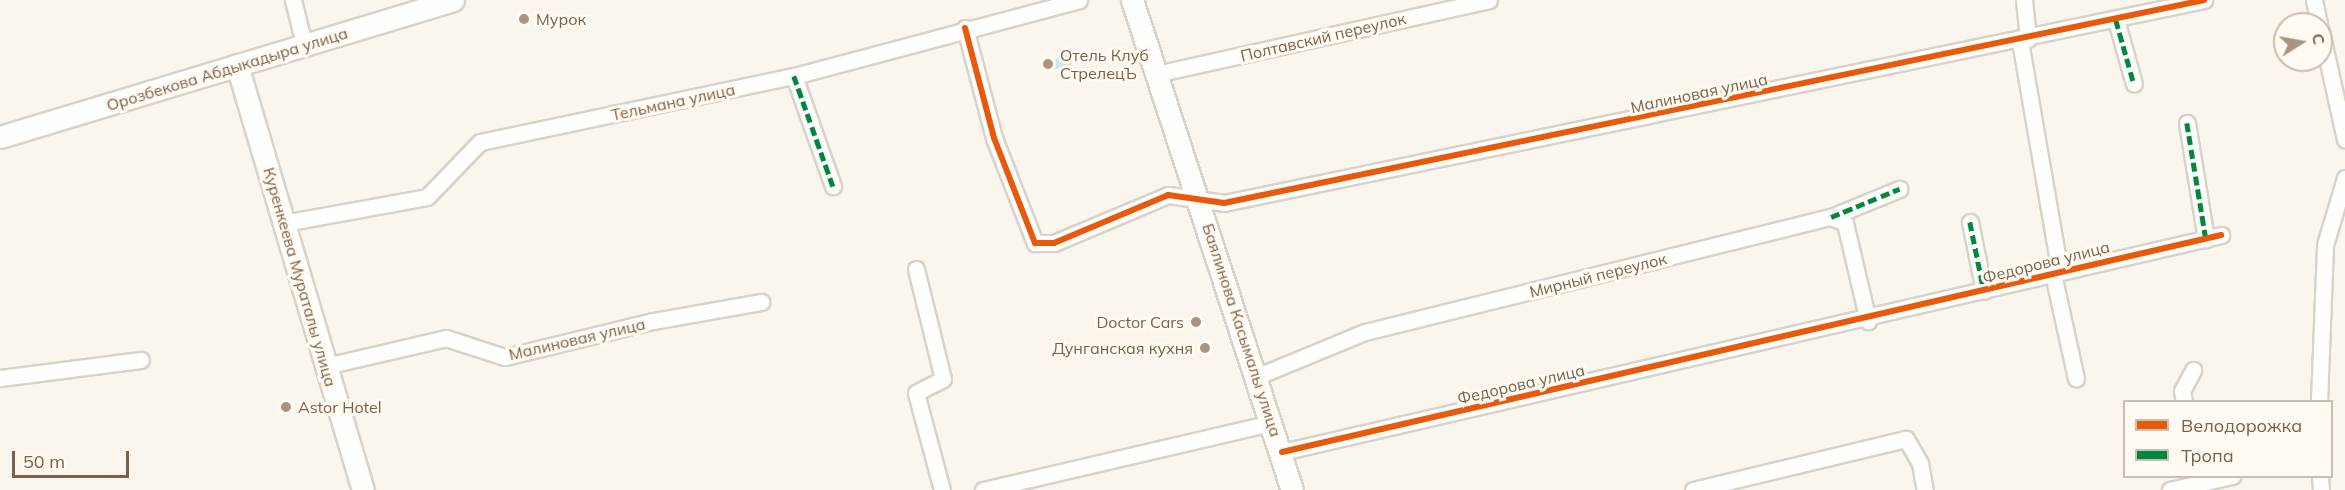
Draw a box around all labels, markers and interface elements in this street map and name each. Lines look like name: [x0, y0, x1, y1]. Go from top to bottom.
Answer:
place label: Мурок: [536, 9, 586, 29]
street label: Полтавский переулок: [1238, 9, 1408, 65]
marker: Мурок: [517, 12, 531, 26]
north arrow: [2273, 12, 2333, 72]
street label: Орозбекова Абдыкадыра улица: [104, 23, 350, 115]
text: С: [2308, 32, 2330, 46]
place label: Отель Клуб СтрелецЪ: [1060, 45, 1149, 83]
marker: Отель Клуб СтрелецЪ: [1041, 57, 1055, 71]
street label: Малиновая улица: [1629, 69, 1769, 117]
street label: Тельмана улица: [609, 79, 737, 125]
street label: Куренкеева Мураталы улица: [259, 165, 341, 389]
street label: Баялинова Касымалы улица: [1198, 221, 1286, 439]
street label: Федорова улица: [1980, 237, 2112, 287]
street label: Мирный переулок: [1527, 249, 1669, 301]
place label: Doctor Cars: [1096, 312, 1184, 332]
street label: Малиновая улица: [507, 314, 647, 364]
marker: Doctor Cars: [1189, 315, 1203, 329]
place label: Дунганская кухня: [1052, 338, 1193, 358]
marker: Дунганская кухня: [1198, 341, 1212, 355]
street label: Федорова улица: [1455, 360, 1587, 408]
place label: Astor Hotel: [298, 397, 381, 417]
marker: Astor Hotel: [279, 400, 293, 414]
legend: [2123, 400, 2333, 478]
text: Велодорожка: [2181, 414, 2302, 437]
scale bar: [15, 439, 132, 477]
text: Тропа: [2181, 444, 2234, 467]
text: 50 m: [23, 450, 65, 473]

